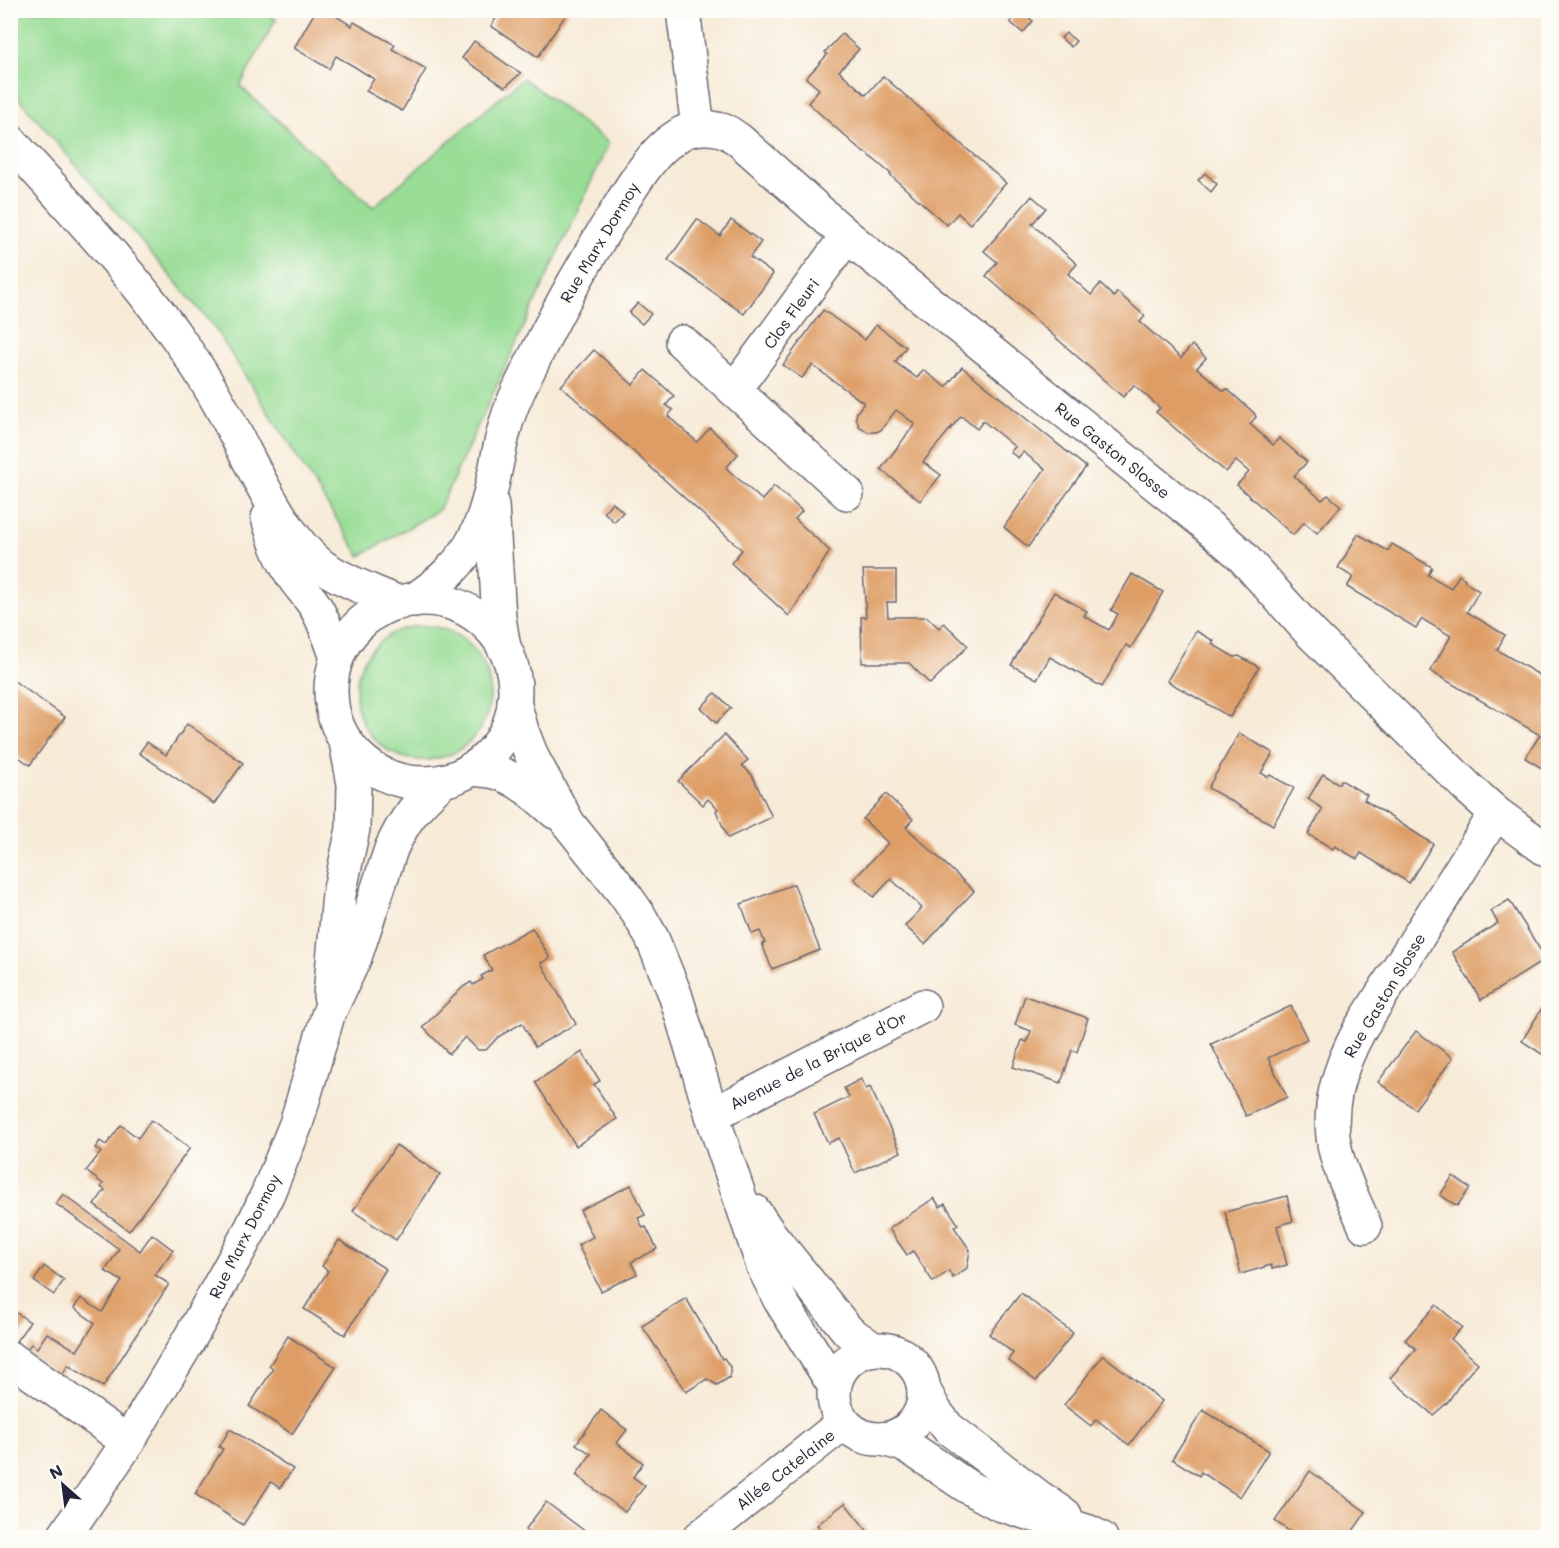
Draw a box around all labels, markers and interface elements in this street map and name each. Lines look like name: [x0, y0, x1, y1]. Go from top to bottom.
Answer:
street label: Rue Marx Dormoy: [555, 178, 643, 306]
street label: Clos Fleuri: [758, 274, 824, 352]
street label: Rue Gaston Slosse: [1051, 397, 1175, 503]
street label: Rue Gaston Slosse: [1338, 929, 1430, 1061]
street label: Avenue de la Brique d'Or: [726, 1006, 910, 1114]
street label: Rue Marx Dormoy: [204, 1170, 284, 1302]
street label: Allée Catelaine: [731, 1424, 839, 1514]
north arrow: [33, 1455, 93, 1515]
text: N: [45, 1459, 66, 1483]

